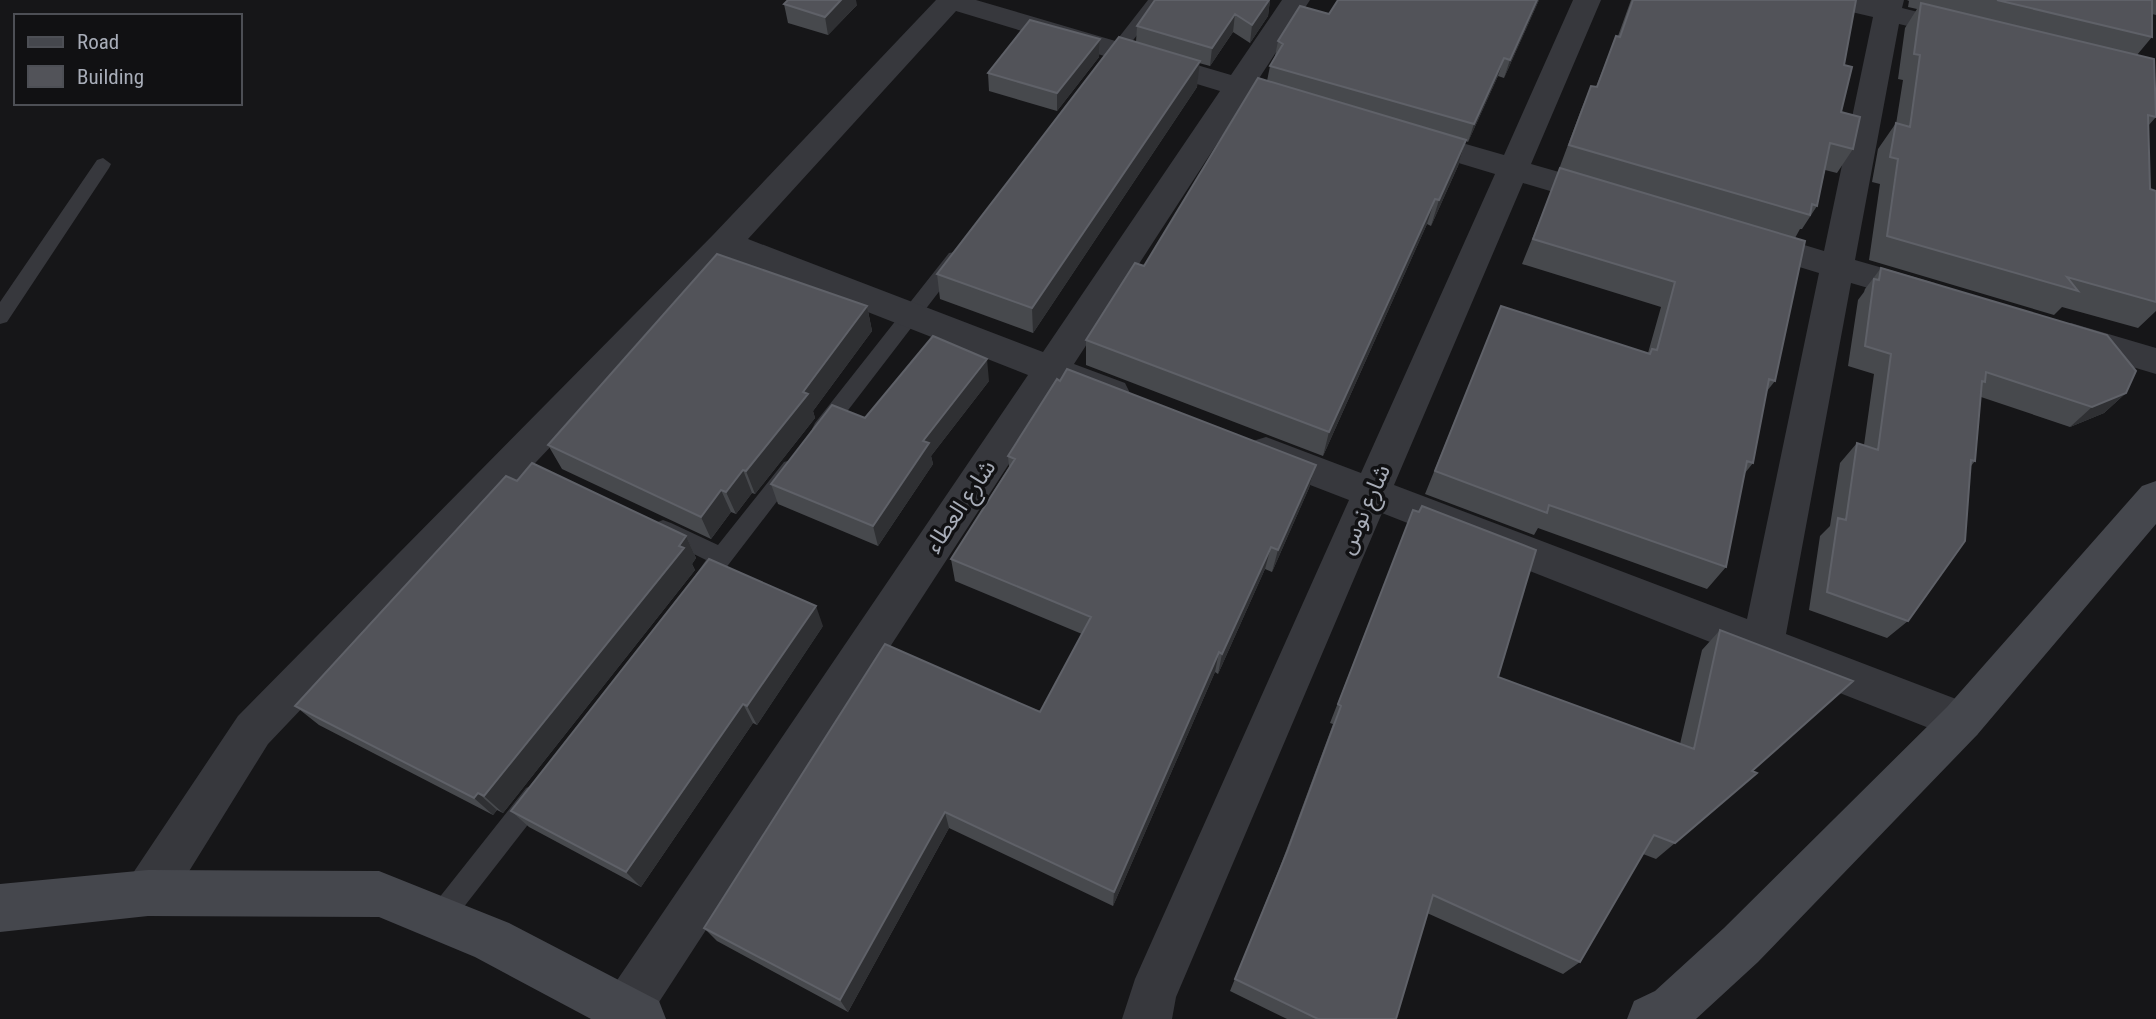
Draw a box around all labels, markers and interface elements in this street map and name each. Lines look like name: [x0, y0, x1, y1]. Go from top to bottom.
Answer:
legend: [14, 14, 242, 105]
text: Road: [77, 30, 119, 54]
text: Building: [77, 65, 144, 89]
street label: شارع العطاء: [920, 455, 1004, 559]
street label: شارع نوس: [1333, 460, 1399, 559]

